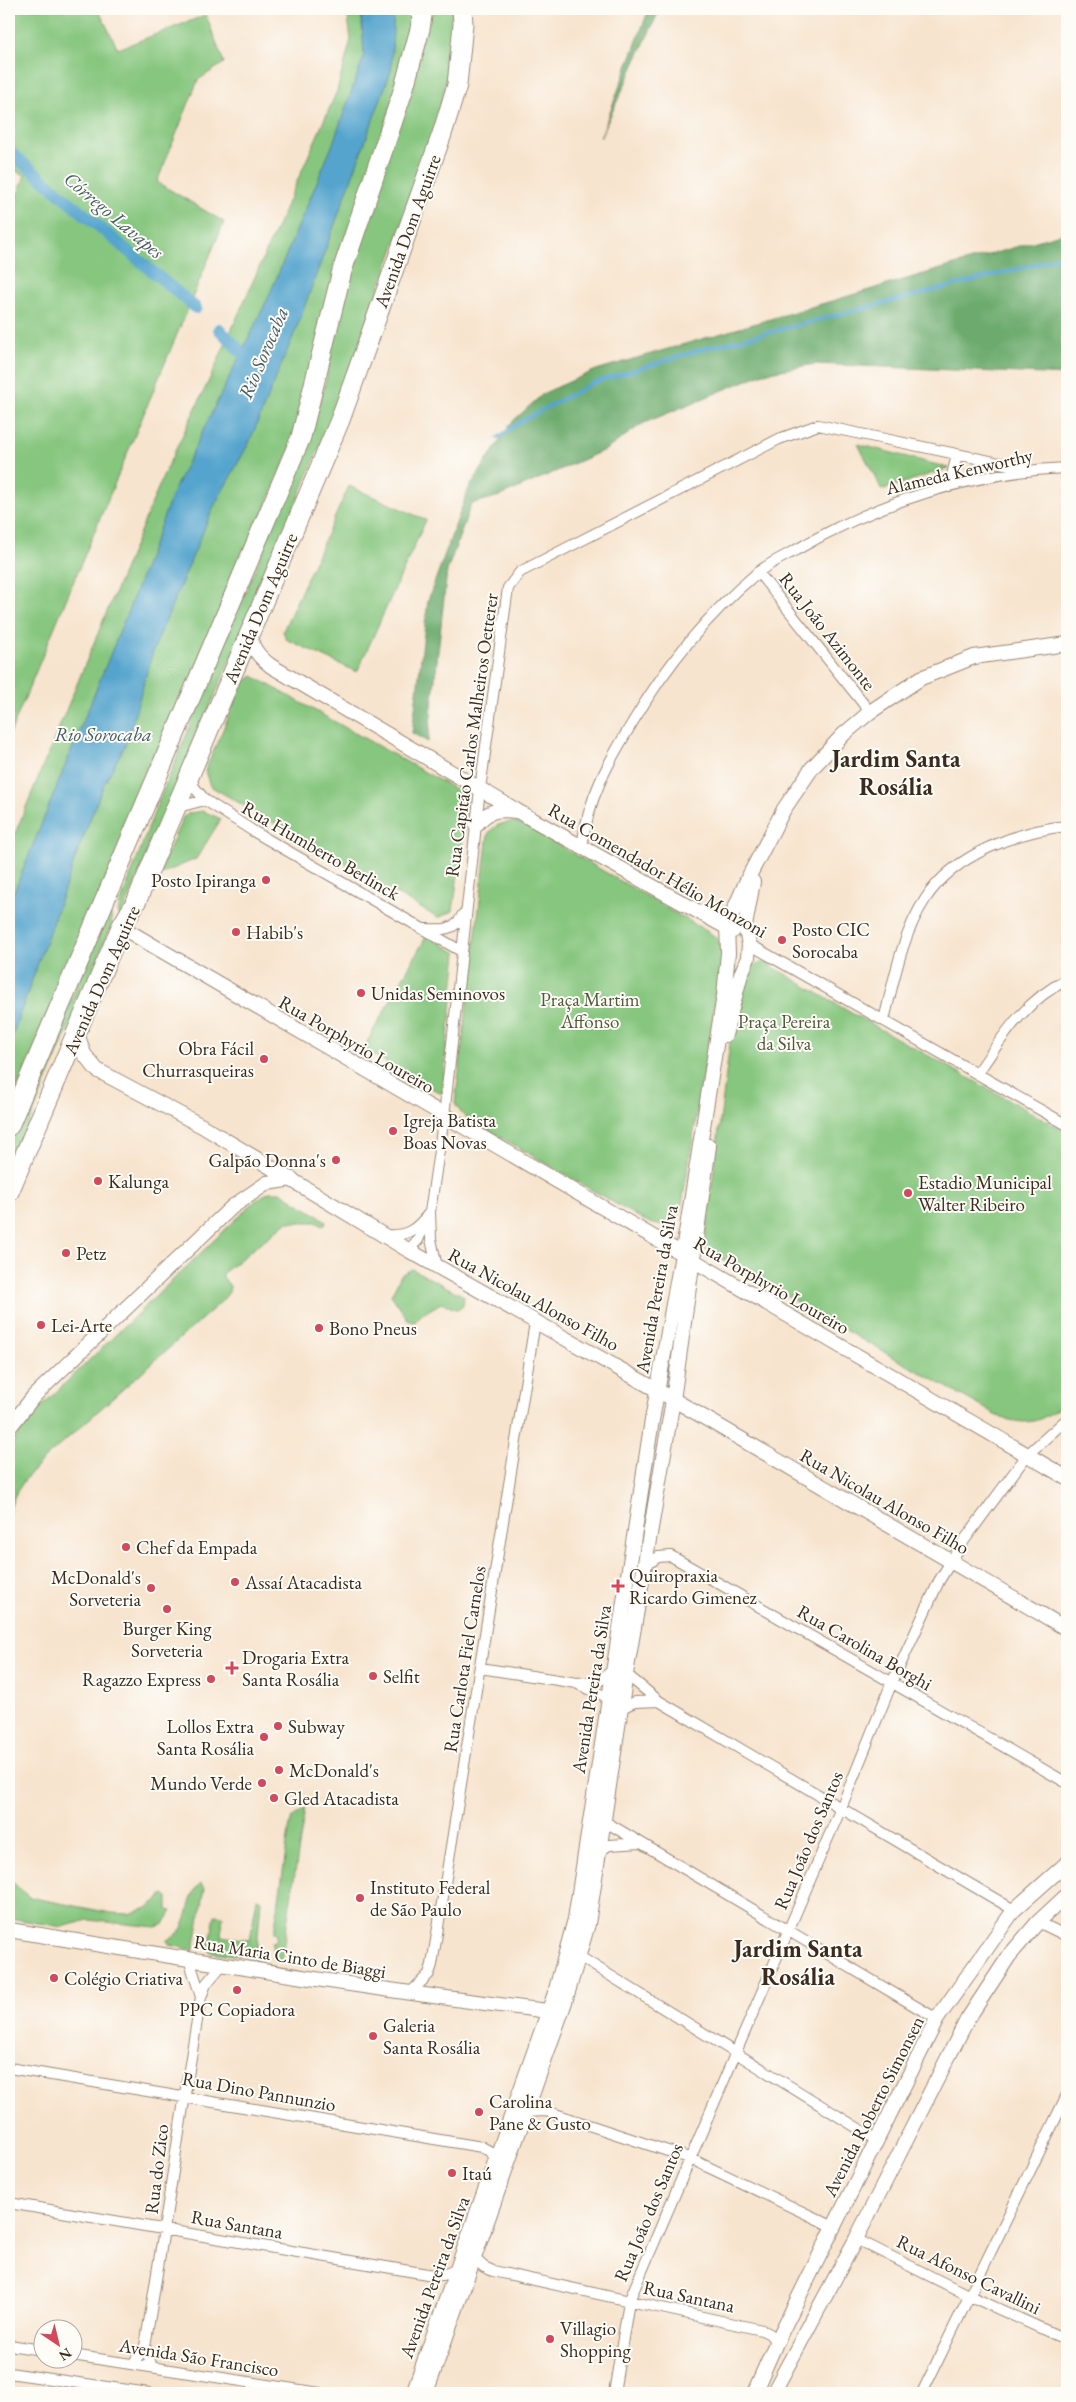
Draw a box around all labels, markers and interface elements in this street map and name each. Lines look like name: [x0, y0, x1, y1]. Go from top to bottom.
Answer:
street label: Avenida Dom Aguirre: [368, 151, 447, 312]
water label: Córrego Lavapes: [59, 166, 170, 265]
water label: Rio Sorocaba: [232, 303, 294, 403]
street label: Alameda Kenworthy: [882, 442, 1036, 501]
street label: Avenida Dom Aguirre: [217, 529, 303, 688]
street label: Rua João Azimonte: [774, 567, 882, 696]
street label: Rua Capitão Carlos Malheiros Oetterer: [439, 591, 504, 879]
water label: Rio Sorocaba: [54, 721, 152, 747]
district label: Jardim Santa Rosália: [829, 743, 961, 802]
street label: Rua Humberto Berlinck: [237, 795, 405, 906]
street label: Rua Comendador Hélio Monzoni: [544, 797, 772, 944]
place label: Posto Ipiranga: [151, 868, 256, 893]
marker: Posto Ipiranga: [260, 874, 272, 886]
street label: Avenida Dom Aguirre: [57, 901, 146, 1060]
place label: Posto CIC Sorocaba: [792, 917, 870, 964]
place label: Habib's: [246, 920, 303, 945]
marker: Habib's: [230, 926, 242, 938]
marker: Posto CIC Sorocaba: [776, 934, 788, 946]
place label: Unidas Seminovos: [371, 981, 505, 1006]
marker: Unidas Seminovos: [355, 987, 367, 999]
park label: Praça Martim Affonso: [540, 987, 640, 1034]
street label: Rua Porphyrio Loureiro: [274, 990, 439, 1099]
park label: Praça Pereira da Silva: [738, 1009, 831, 1056]
place label: Obra Fácil Churrasqueiras: [142, 1036, 254, 1083]
marker: Obra Fácil Churrasqueiras: [258, 1053, 270, 1065]
place label: Igreja Batista Boas Novas: [403, 1108, 497, 1155]
marker: Igreja Batista Boas Novas: [387, 1125, 399, 1137]
place label: Galpão Donna's: [208, 1148, 326, 1173]
marker: Galpão Donna's: [330, 1154, 342, 1166]
place label: Kalunga: [108, 1169, 169, 1194]
place label: Estadio Municipal Walter Ribeiro: [918, 1170, 1052, 1217]
marker: Kalunga: [92, 1175, 104, 1187]
marker: Estadio Municipal Walter Ribeiro: [902, 1187, 914, 1199]
street label: Avenida Pereira da Silva: [629, 1203, 684, 1376]
street label: Rua Porphyrio Loureiro: [689, 1231, 854, 1340]
place label: Petz: [76, 1241, 107, 1266]
street label: Rua Nicolau Alonso Filho: [444, 1242, 624, 1357]
marker: Petz: [60, 1247, 72, 1259]
place label: Lei-Arte: [51, 1313, 112, 1338]
place label: Bono Pneus: [329, 1316, 417, 1341]
marker: Lei-Arte: [35, 1319, 47, 1331]
marker: Bono Pneus: [313, 1322, 325, 1334]
street label: Rua Nicolau Alonso Filho: [795, 1443, 974, 1560]
place label: Chef da Empada: [136, 1535, 258, 1560]
marker: Chef da Empada: [120, 1541, 132, 1553]
place label: Quiropraxia Ricardo Gimenez: [629, 1563, 758, 1610]
street label: Rua Carlota Fiel Carnelos: [437, 1564, 492, 1754]
place label: McDonald's Sorveteria: [51, 1565, 141, 1612]
place label: Assaí Atacadista: [244, 1570, 363, 1595]
marker: Assaí Atacadista: [229, 1576, 241, 1588]
marker: Quiropraxia Ricardo Gimenez: [611, 1579, 625, 1593]
marker: McDonald's Sorveteria: [145, 1582, 157, 1594]
street label: Rua Carolina Borghi: [793, 1599, 937, 1696]
marker: Burger King Sorveteria: [161, 1603, 173, 1615]
street label: Avenida Pereira da Silva: [566, 1603, 617, 1776]
place label: Burger King Sorveteria: [122, 1616, 212, 1663]
place label: Drogaria Extra Santa Rosália: [242, 1645, 350, 1692]
marker: Drogaria Extra Santa Rosália: [226, 1662, 238, 1674]
place label: Selfit: [383, 1664, 420, 1689]
place label: Ragazzo Express: [82, 1667, 201, 1692]
marker: Selfit: [367, 1670, 379, 1682]
marker: Ragazzo Express: [205, 1673, 217, 1685]
place label: Lollos Extra Santa Rosália: [157, 1714, 254, 1761]
place label: Subway: [288, 1714, 345, 1739]
marker: Subway: [272, 1720, 284, 1732]
marker: Lollos Extra Santa Rosália: [258, 1731, 270, 1743]
place label: McDonald's: [289, 1758, 379, 1783]
marker: McDonald's: [273, 1764, 285, 1776]
street label: Rua João dos Santos: [768, 1767, 849, 1913]
place label: Mundo Verde: [150, 1771, 252, 1796]
marker: Mundo Verde: [256, 1777, 268, 1789]
place label: Gled Atacadista: [284, 1786, 399, 1811]
marker: Gled Atacadista: [268, 1792, 280, 1804]
place label: Instituto Federal de São Paulo: [370, 1875, 491, 1922]
marker: Instituto Federal de São Paulo: [354, 1892, 366, 1904]
street label: Rua Maria Cinto de Biaggi: [192, 1929, 388, 1984]
district label: Jardim Santa Rosália: [731, 1933, 863, 1992]
place label: Colégio Criativa: [64, 1966, 183, 1991]
marker: Colégio Criativa: [48, 1972, 60, 1984]
marker: PPC Copiadora: [231, 1984, 243, 1996]
place label: PPC Copiadora: [179, 1997, 296, 2022]
street label: Avenida Roberto Simonsen: [817, 2012, 930, 2202]
place label: Galeria Santa Rosália: [383, 2013, 481, 2060]
marker: Galeria Santa Rosália: [367, 2030, 379, 2042]
street label: Rua Dino Pannunzio: [180, 2066, 338, 2117]
place label: Carolina Pane & Gusto: [489, 2089, 591, 2136]
marker: Carolina Pane & Gusto: [473, 2106, 485, 2118]
street label: Rua do Zico: [139, 2123, 174, 2216]
street label: Rua João dos Santos: [608, 2139, 689, 2285]
place label: Itaú: [462, 2161, 492, 2186]
marker: Itaú: [446, 2167, 458, 2179]
street label: Avenida Pereira da Silva: [393, 2192, 476, 2363]
street label: Rua Santana: [189, 2204, 285, 2245]
street label: Rua Afonso Cavallini: [893, 2229, 1045, 2320]
street label: Rua Santana: [641, 2275, 737, 2318]
place label: Villagio Shopping: [560, 2316, 631, 2363]
north arrow: [32, 2320, 82, 2370]
street label: Avenida São Francisco: [116, 2332, 281, 2382]
marker: Villagio Shopping: [544, 2333, 556, 2345]
text: N: [55, 2344, 75, 2366]

